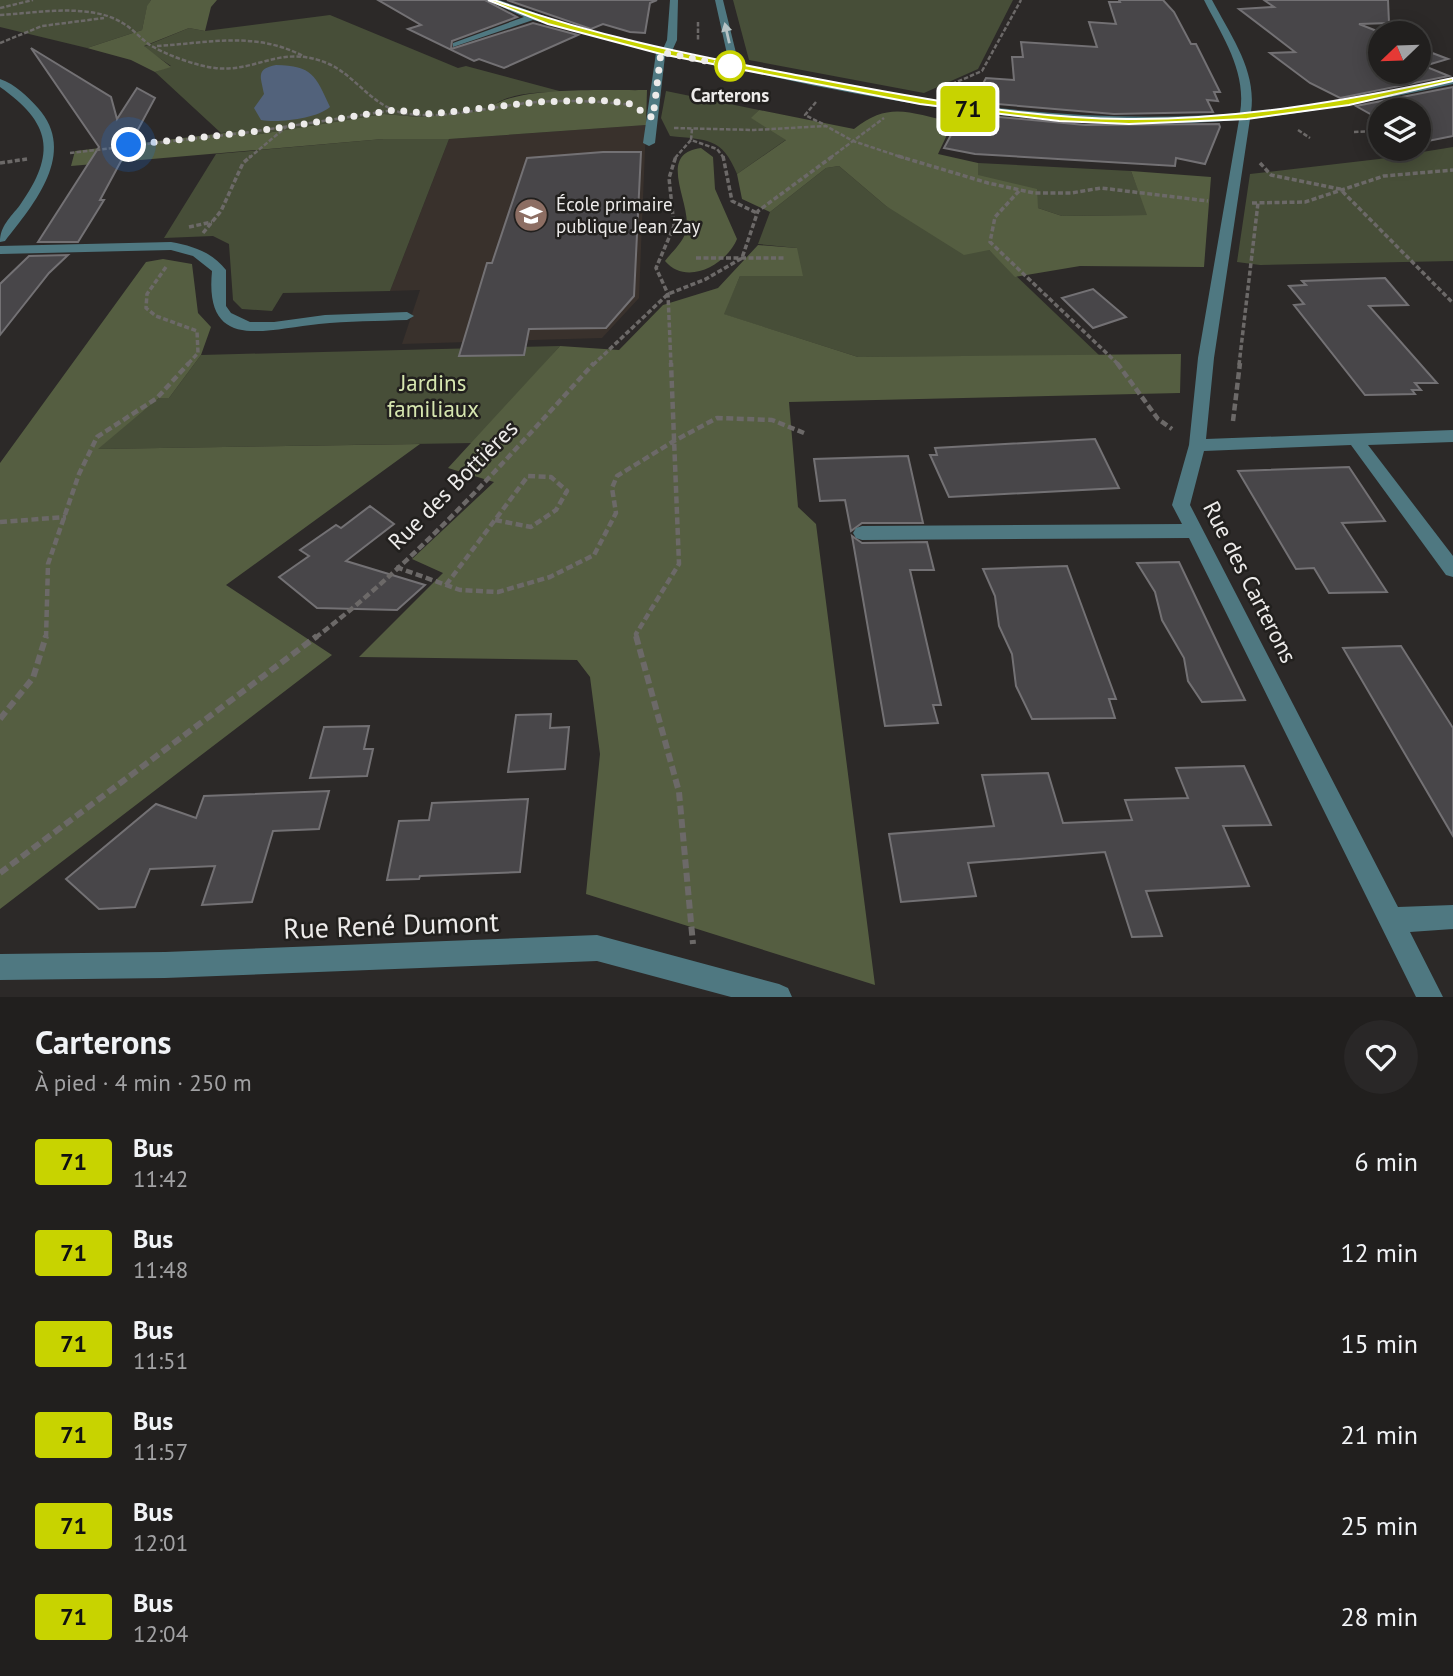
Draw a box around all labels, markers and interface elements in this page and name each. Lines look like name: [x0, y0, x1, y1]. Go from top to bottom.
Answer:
north arrow: [1368, 21, 1432, 84]
map controls: [1368, 21, 1431, 161]
one-way arrow: [722, 22, 733, 44]
marker: Carterons: [715, 51, 745, 81]
place label: Carterons: [691, 83, 769, 107]
line badge: 71: [936, 86, 1000, 132]
text: 71: [954, 93, 982, 124]
button: layers: [1368, 98, 1431, 161]
your location: [111, 127, 146, 162]
place label: École primaire publique Jean Zay: [556, 192, 701, 238]
school or university icon: École primaire publique Jean Zay: [512, 196, 550, 234]
park label: Jardins familiaux: [387, 368, 479, 423]
street label: Rue des Bottières: [382, 414, 524, 556]
street label: Rue des Carterons: [1197, 496, 1304, 668]
street label: Rue René Dumont: [283, 902, 500, 947]
text: Carterons: [35, 1020, 171, 1063]
button: heart: [1344, 1020, 1418, 1094]
text: À pied · 4 min · 250 m: [35, 1068, 252, 1097]
text: Bus: [133, 1131, 173, 1164]
text: 6 min: [1355, 1145, 1418, 1178]
text: 71: [60, 1146, 87, 1177]
text: 11:42: [133, 1164, 188, 1193]
text: Bus: [133, 1222, 173, 1255]
text: 12 min: [1340, 1236, 1418, 1269]
text: 71: [60, 1237, 87, 1268]
text: 11:48: [133, 1255, 188, 1284]
text: Bus: [133, 1313, 173, 1346]
text: 15 min: [1340, 1327, 1418, 1360]
text: 71: [60, 1328, 87, 1359]
text: 11:51: [133, 1346, 188, 1375]
text: Bus: [133, 1404, 173, 1437]
text: 21 min: [1340, 1418, 1418, 1451]
text: 71: [60, 1419, 87, 1450]
text: 11:57: [133, 1437, 188, 1466]
text: Bus: [133, 1495, 173, 1528]
text: 25 min: [1340, 1509, 1418, 1542]
text: 71: [60, 1510, 87, 1541]
text: 12:01: [133, 1528, 188, 1557]
text: Bus: [133, 1586, 173, 1619]
text: 28 min: [1340, 1600, 1418, 1633]
text: 71: [60, 1601, 87, 1632]
text: 12:04: [133, 1619, 188, 1648]

